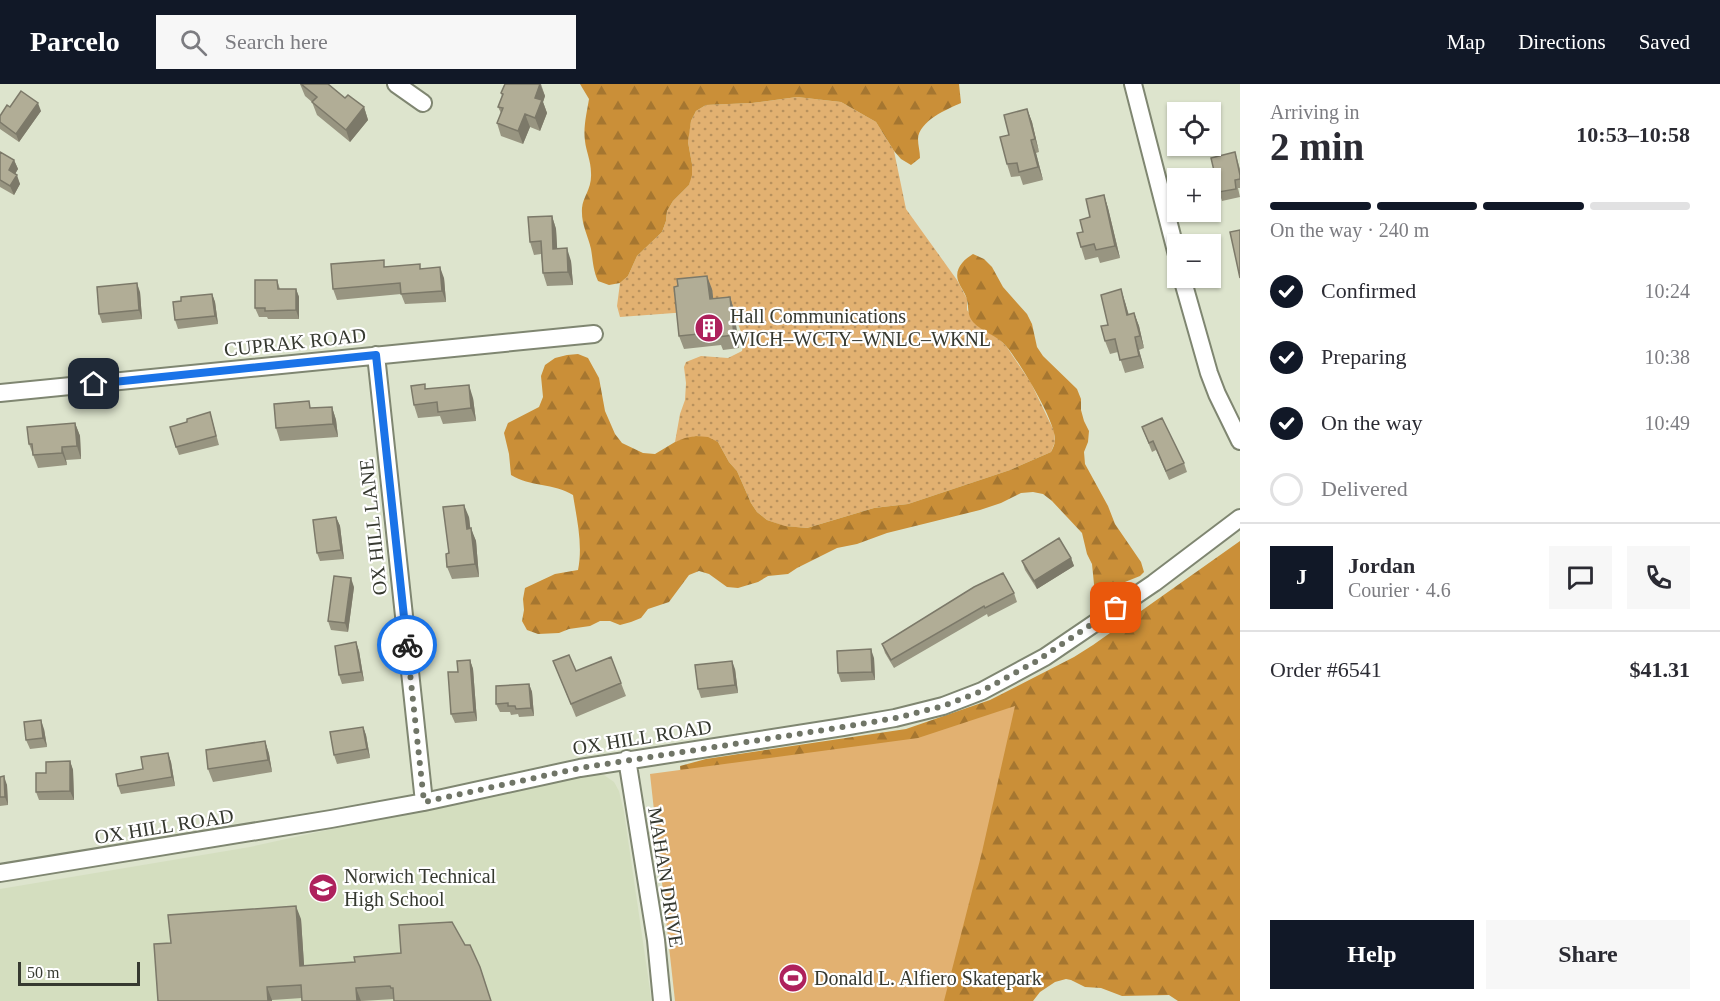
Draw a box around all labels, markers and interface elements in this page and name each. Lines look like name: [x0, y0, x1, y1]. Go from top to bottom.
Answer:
search box: [156, 15, 576, 69]
text: Parcelo: [30, 26, 120, 57]
icon: search: [177, 26, 210, 59]
text: Search here: [225, 29, 328, 54]
text: Map: [1447, 30, 1485, 54]
text: Directions: [1518, 30, 1606, 54]
text: Saved: [1639, 30, 1690, 54]
text: Arriving in: [1270, 101, 1359, 123]
map controls: [1167, 102, 1221, 288]
button: locate: [1167, 102, 1221, 156]
text: 10:53–10:58: [1576, 122, 1690, 147]
text: 2 min: [1270, 125, 1364, 168]
button: +: [1167, 168, 1221, 222]
text: On the way · 240 m: [1270, 219, 1429, 241]
button: −: [1167, 234, 1221, 288]
icon: check: [1270, 275, 1303, 308]
text: Confirmed: [1321, 278, 1416, 303]
text: 10:24: [1644, 280, 1690, 302]
place label: Hall Communications WICH–WCTY–WNLC–WKNL: [730, 305, 991, 350]
building icon: Hall Communications WICH–WCTY–WNLC–WKNL: [693, 312, 725, 344]
street label: CUPRAK ROAD: [223, 324, 367, 360]
icon: check: [1270, 341, 1303, 374]
text: Preparing: [1321, 344, 1407, 369]
text: 10:38: [1644, 346, 1690, 368]
pin: [68, 358, 119, 409]
icon: home: [77, 367, 110, 400]
icon: check: [1270, 407, 1303, 440]
text: On the way: [1321, 410, 1422, 435]
text: 10:49: [1644, 412, 1690, 434]
street label: OX HILL LANE: [355, 458, 391, 596]
text: Delivered: [1321, 476, 1408, 501]
button: chat: [1549, 546, 1612, 609]
button: phone: [1627, 546, 1690, 609]
text: Jordan: [1348, 553, 1415, 578]
text: J: [1296, 564, 1307, 589]
text: Courier · 4.6: [1348, 579, 1451, 601]
pin: [1090, 582, 1141, 633]
icon: bag: [1099, 591, 1132, 624]
courier: [377, 615, 437, 675]
icon: bike: [391, 629, 424, 662]
text: Order #6541: [1270, 657, 1382, 682]
text: $41.31: [1630, 657, 1690, 682]
street label: OX HILL ROAD: [571, 715, 713, 759]
street label: OX HILL ROAD: [93, 804, 235, 848]
street label: MAHAN DRIVE: [644, 805, 688, 949]
place label: Norwich Technical High School: [344, 865, 497, 911]
school or university icon: Norwich Technical High School: [307, 872, 339, 904]
button: Help: [1270, 920, 1474, 989]
button: Share: [1486, 920, 1690, 989]
scale bar: [18, 959, 140, 986]
sports icon: Donald L. Alfiero Skatepark: [777, 962, 809, 994]
text: 50 m: [27, 964, 59, 981]
place label: Donald L. Alfiero Skatepark: [814, 967, 1042, 990]

